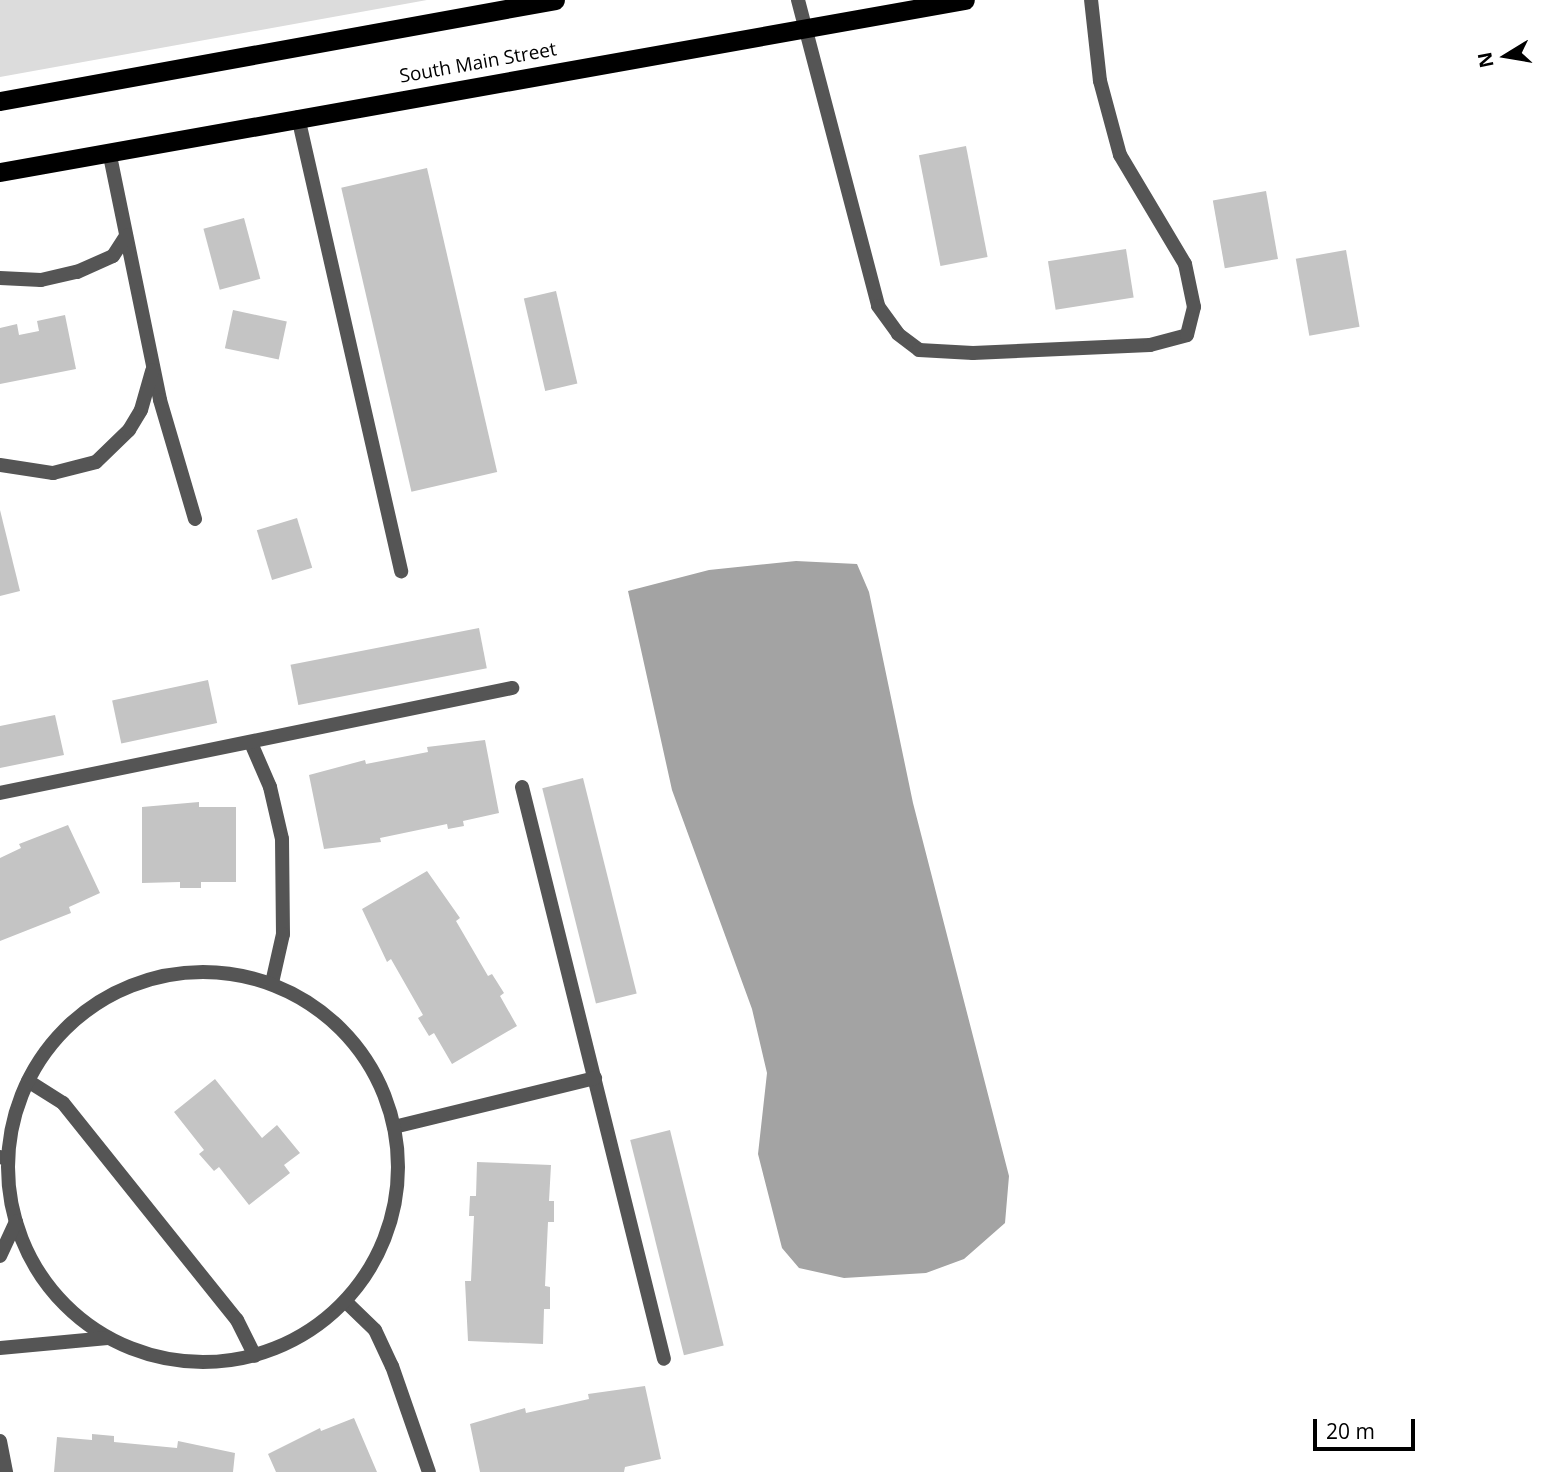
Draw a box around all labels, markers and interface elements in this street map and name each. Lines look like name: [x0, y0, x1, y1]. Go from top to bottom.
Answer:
north arrow: [1471, 21, 1541, 91]
street label: South Main Street: [398, 38, 558, 88]
text: N: [1471, 50, 1500, 70]
scale bar: [1317, 1406, 1418, 1450]
text: 20 m: [1326, 1417, 1375, 1445]

